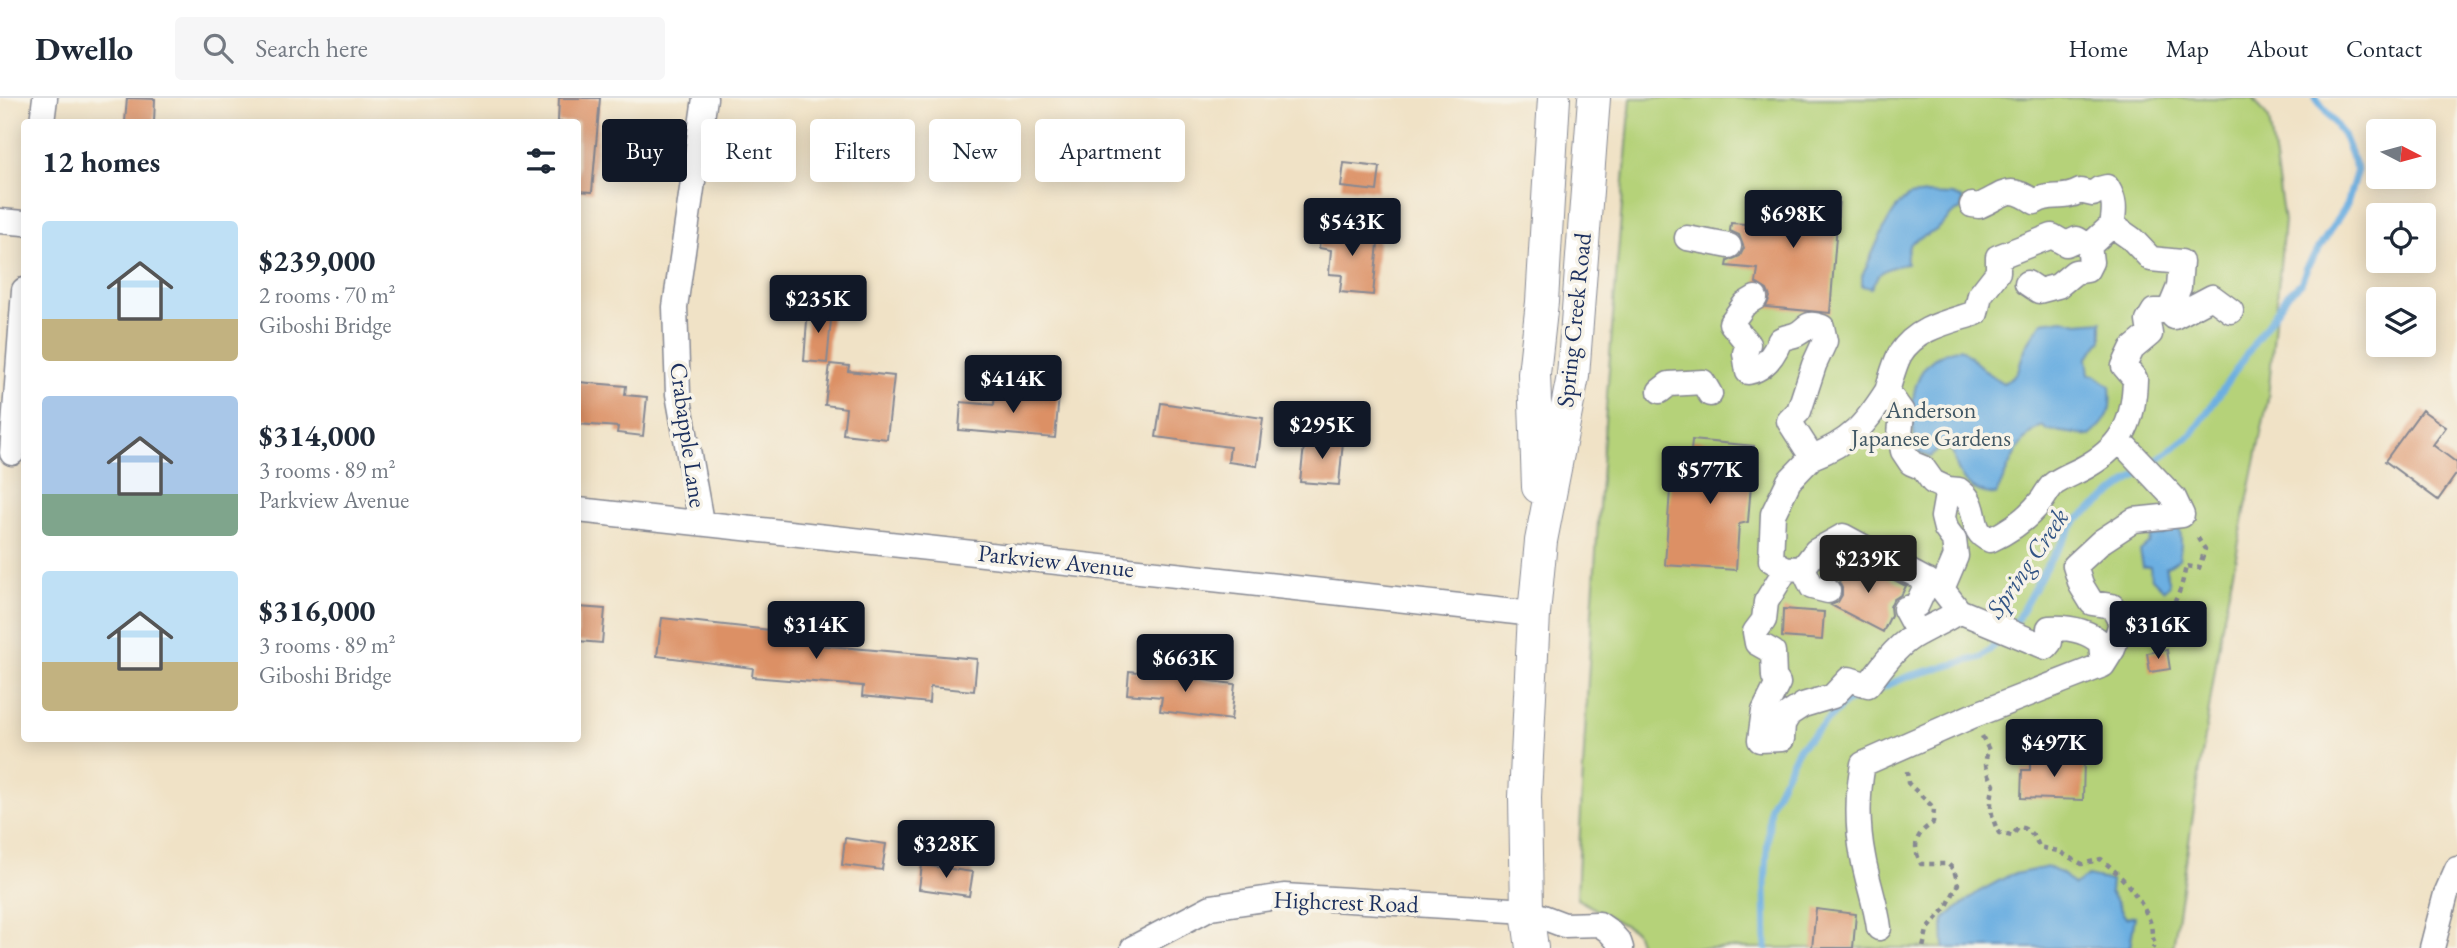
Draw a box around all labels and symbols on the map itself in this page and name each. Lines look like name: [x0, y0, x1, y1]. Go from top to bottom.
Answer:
north arrow: [2366, 119, 2436, 189]
pin: $698K: [1744, 190, 1842, 250]
pin: $543K: [1303, 198, 1401, 258]
street label: Spring Creek Road: [1549, 230, 1598, 409]
pin: $235K: [769, 275, 867, 335]
pin: $414K: [964, 356, 1062, 415]
street label: Crabapple Lane: [663, 360, 714, 509]
park label: Anderson Japanese Gardens: [1849, 394, 2011, 453]
pin: $295K: [1273, 402, 1371, 461]
pin: $577K: [1661, 446, 1759, 506]
water label: Spring Creek: [1977, 501, 2076, 625]
pin: $239K: [1819, 536, 1917, 595]
street label: Parkview Avenue: [976, 537, 1136, 584]
pin: $314K: [767, 602, 865, 661]
pin: $316K: [2109, 602, 2207, 661]
pin: $663K: [1136, 634, 1234, 694]
pin: $497K: [2005, 720, 2103, 779]
pin: $328K: [897, 820, 995, 880]
street label: Highcrest Road: [1273, 883, 1420, 920]

